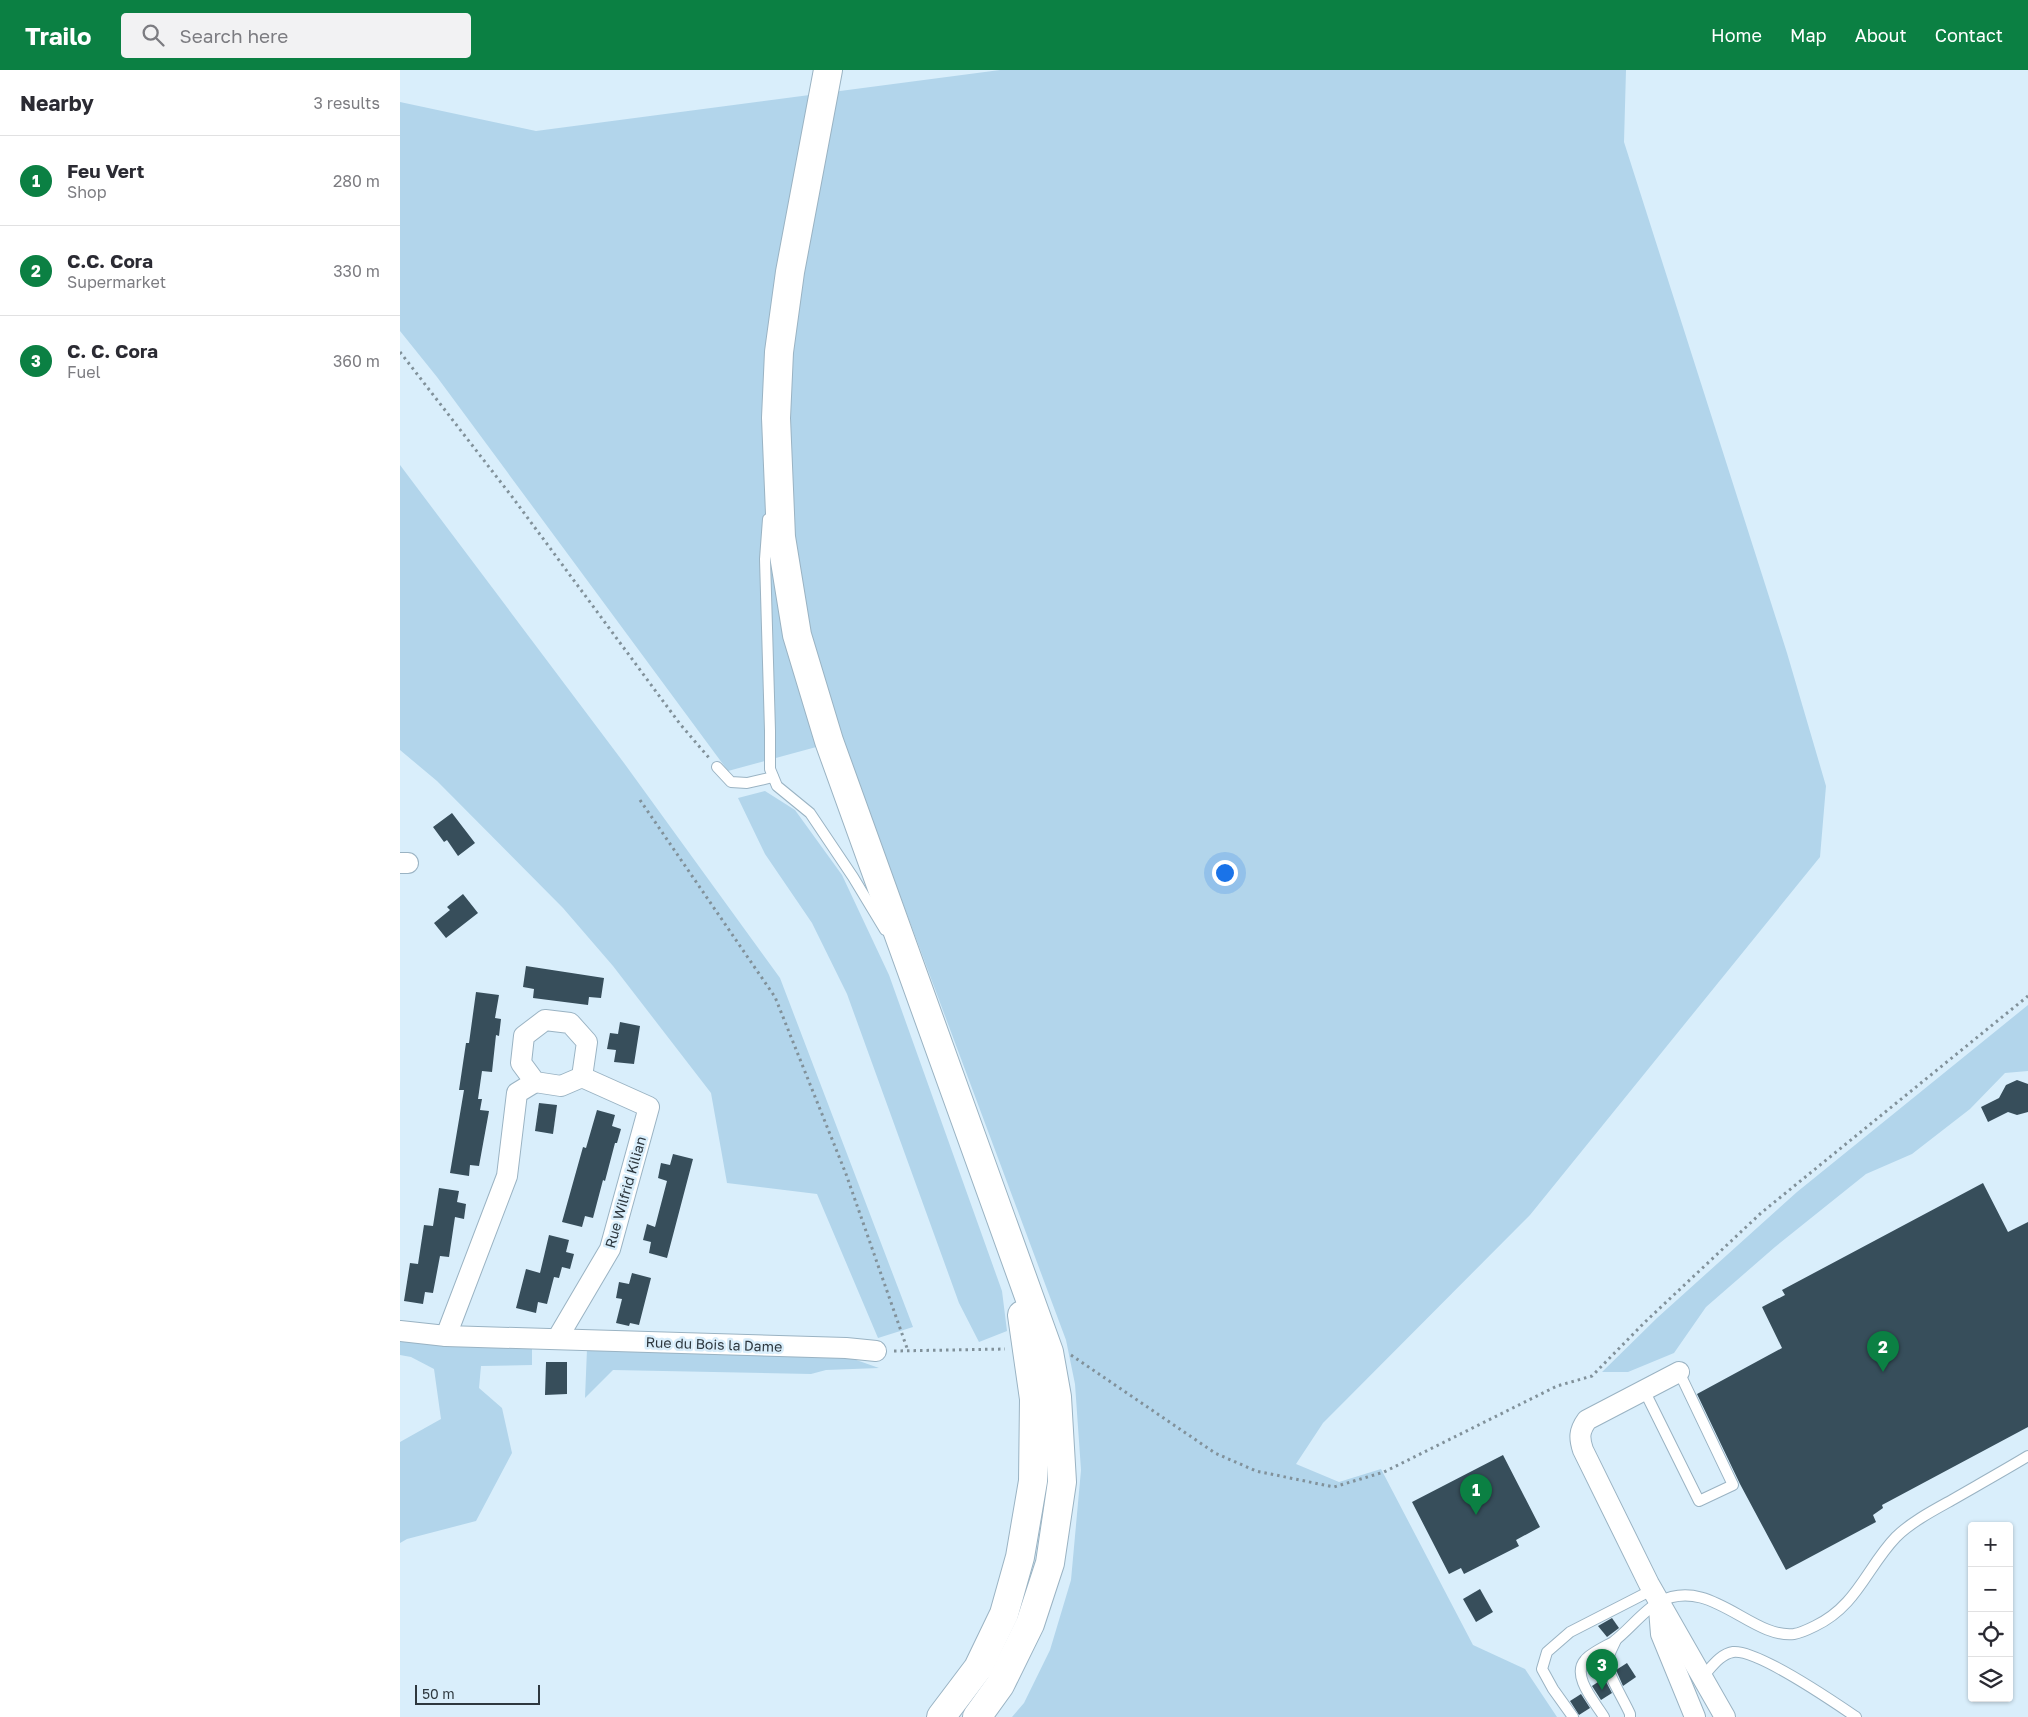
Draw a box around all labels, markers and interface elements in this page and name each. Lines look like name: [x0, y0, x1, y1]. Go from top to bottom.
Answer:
search box: [121, 13, 471, 58]
text: Trailo: [25, 21, 91, 50]
icon: search: [139, 21, 167, 49]
text: Search here: [179, 24, 288, 47]
text: Home: [1711, 24, 1762, 46]
text: Map: [1790, 24, 1827, 46]
text: About: [1855, 24, 1907, 46]
text: Contact: [1935, 24, 2003, 46]
text: Nearby: [20, 90, 94, 116]
text: 3 results: [313, 93, 380, 113]
text: Feu Vert: [67, 159, 144, 182]
text: 1: [32, 171, 40, 191]
text: 280 m: [333, 171, 380, 191]
text: Shop: [67, 182, 107, 202]
text: C.C. Cora: [67, 249, 153, 272]
text: 2: [31, 261, 41, 281]
text: 330 m: [333, 261, 380, 281]
text: Supermarket: [67, 272, 166, 292]
text: C. C. Cora: [67, 339, 158, 362]
text: 3: [31, 351, 41, 371]
text: 360 m: [333, 351, 380, 371]
text: Fuel: [67, 362, 101, 382]
your location: [1212, 860, 1238, 886]
street label: Rue Wilfrid Kilian: [601, 1134, 649, 1250]
pin: 2: [1867, 1331, 1899, 1372]
street label: Rue du Bois la Dame: [646, 1333, 782, 1355]
pin: 1: [1460, 1474, 1492, 1515]
map controls: [1968, 1522, 2013, 1702]
button: +: [1968, 1522, 2013, 1567]
button: −: [1968, 1567, 2013, 1612]
button: locate: [1968, 1612, 2013, 1657]
pin: 3: [1586, 1649, 1618, 1690]
button: layers: [1968, 1657, 2013, 1702]
scale bar: [415, 1682, 540, 1705]
text: 50 m: [422, 1685, 455, 1702]

